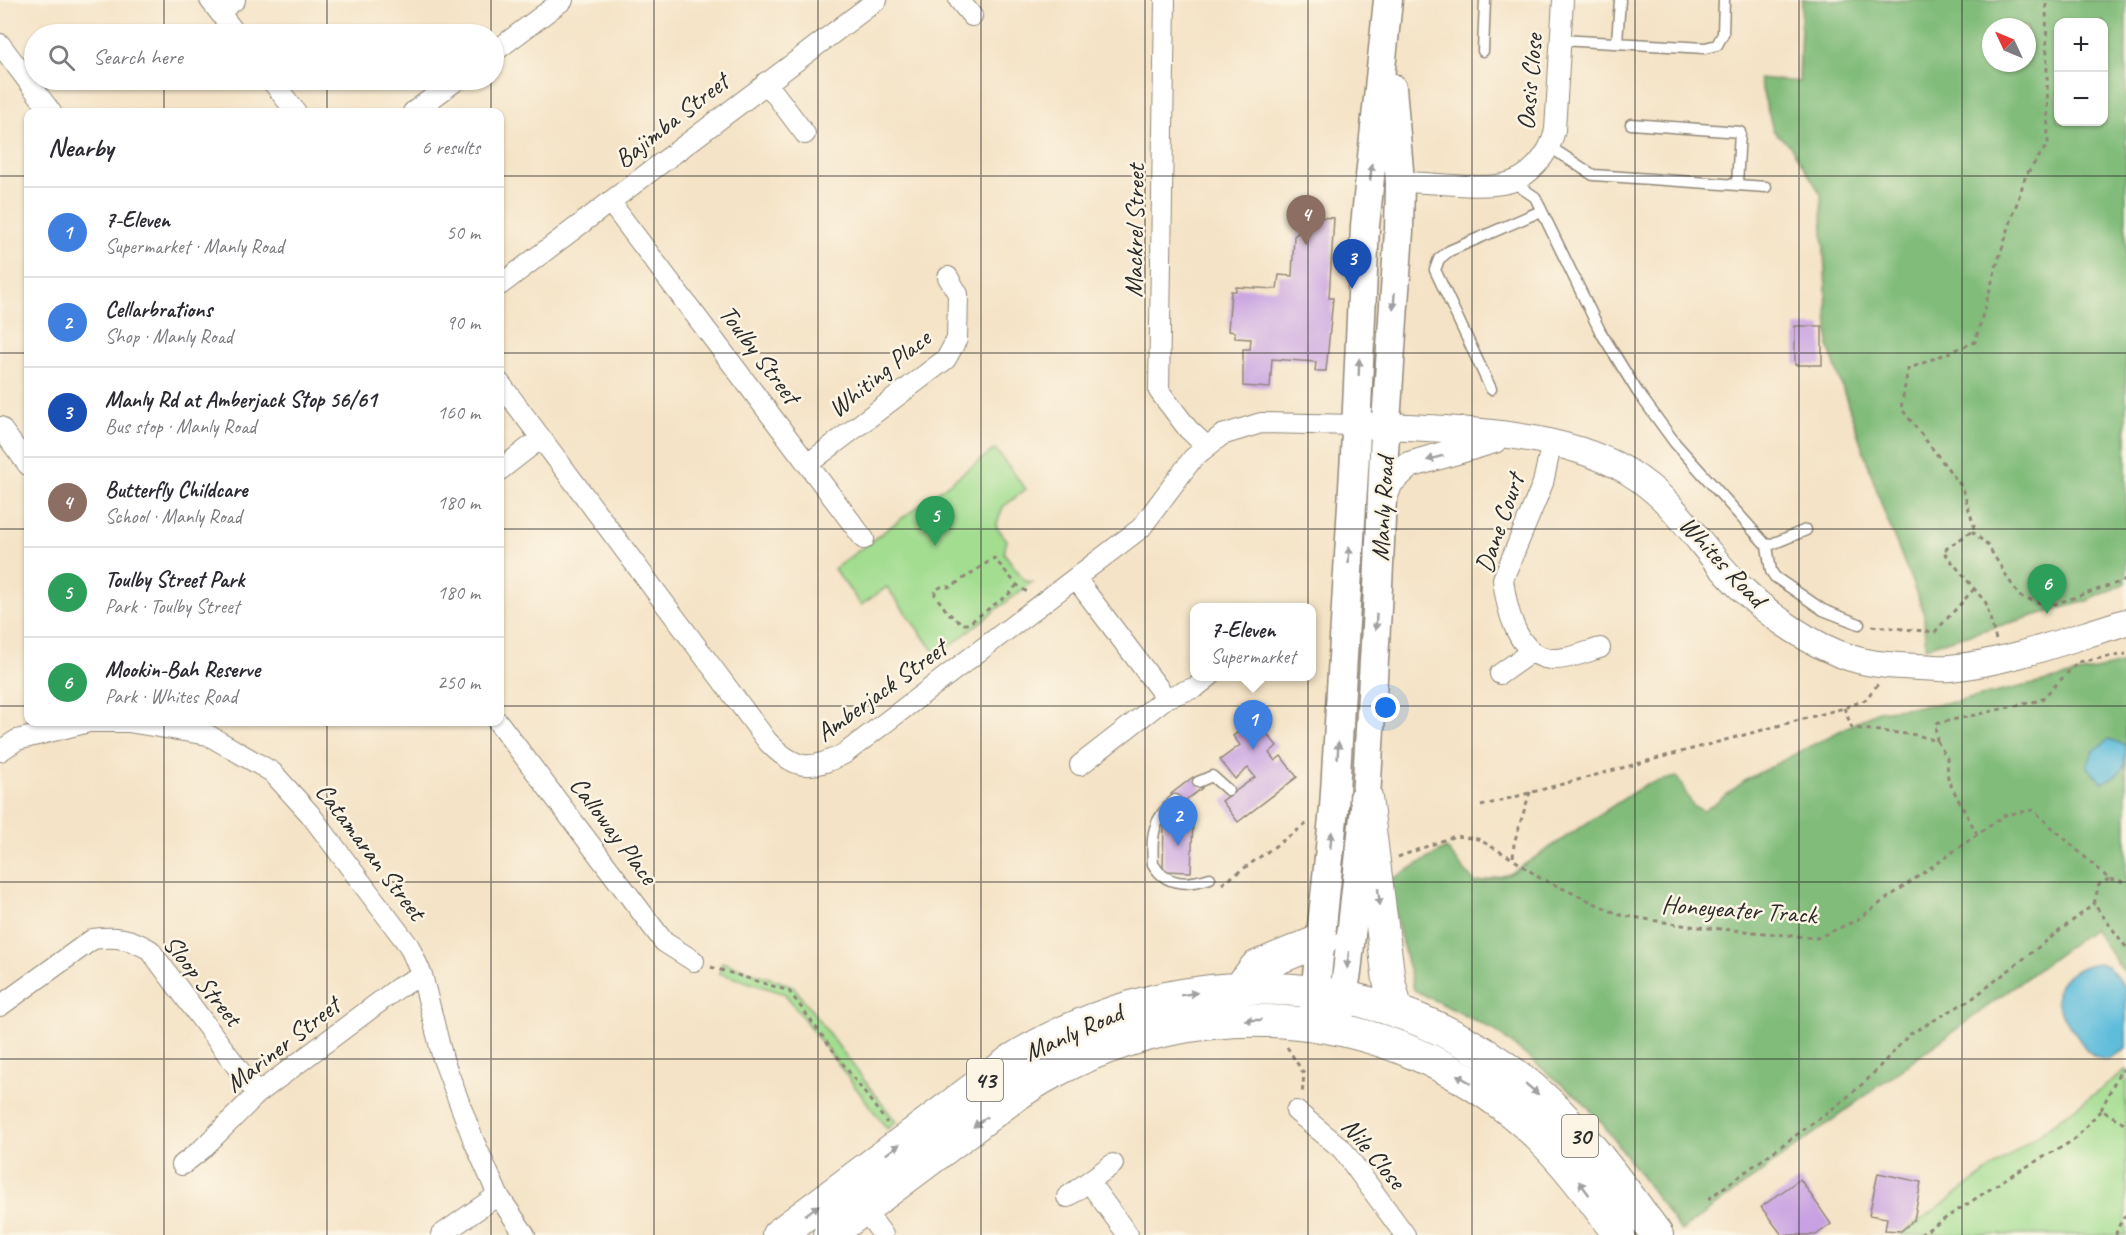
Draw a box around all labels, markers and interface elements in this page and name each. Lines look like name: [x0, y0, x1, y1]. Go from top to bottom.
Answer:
north arrow: [1982, 18, 2036, 72]
map controls: [2054, 18, 2108, 126]
button: +: [2054, 18, 2108, 72]
search box: [24, 24, 504, 90]
street label: Oasis Close: [1509, 30, 1550, 131]
icon: search: [45, 41, 78, 74]
text: Search here: [93, 43, 183, 71]
street label: Bajimba Street: [608, 63, 738, 175]
button: −: [2054, 72, 2108, 126]
text: Nearby: [48, 131, 113, 164]
text: 6 results: [421, 135, 480, 160]
street label: Mackrel Street: [1117, 162, 1152, 298]
one-way arrow: [1366, 163, 1376, 182]
pin: 4: [1286, 196, 1326, 245]
text: 7-Eleven: [105, 206, 170, 234]
text: 1: [63, 220, 72, 245]
text: 50 m: [446, 220, 480, 245]
text: Supermarket · Manly Road: [105, 234, 284, 259]
pin: 3: [1332, 240, 1372, 289]
one-way arrow: [1390, 292, 1399, 311]
text: Cellarbrations: [105, 296, 212, 324]
street label: Toulby Street: [712, 298, 810, 413]
text: 2: [63, 310, 72, 335]
text: 90 m: [446, 310, 480, 335]
street label: Whiting Place: [821, 320, 939, 425]
text: Shop · Manly Road: [105, 324, 233, 349]
one-way arrow: [1355, 357, 1364, 376]
text: Manly Rd at Amberjack Stop 56/61: [105, 386, 377, 414]
text: 3: [63, 400, 72, 425]
text: 160 m: [437, 400, 480, 425]
text: Bus stop · Manly Road: [105, 414, 256, 439]
street label: Manly Road: [1363, 452, 1402, 562]
one-way arrow: [1426, 454, 1444, 463]
street label: Dane Court: [1467, 466, 1533, 577]
text: Butterfly Childcare: [105, 476, 247, 504]
text: 4: [63, 490, 72, 515]
text: 180 m: [437, 490, 480, 515]
pin: 5: [916, 496, 954, 546]
text: School · Manly Road: [105, 504, 242, 529]
street label: Whites Road: [1672, 509, 1776, 617]
one-way arrow: [1345, 546, 1354, 565]
pin: 6: [2028, 564, 2066, 614]
text: Toulby Street Park: [105, 566, 244, 594]
text: 5: [63, 580, 72, 605]
text: 180 m: [437, 580, 480, 605]
text: Park · Toulby Street: [105, 594, 239, 619]
popup: [1190, 603, 1316, 681]
one-way arrow: [1372, 613, 1381, 632]
text: 7-Eleven: [1211, 616, 1275, 644]
street label: Amberjack Street: [809, 630, 956, 749]
text: Supermarket: [1211, 644, 1296, 669]
text: Mookin-Bah Reserve: [105, 656, 260, 684]
text: 6: [63, 670, 72, 695]
text: 250 m: [437, 670, 480, 695]
text: Park · Whites Road: [105, 684, 237, 709]
your location: [1371, 693, 1400, 722]
pin: 1: [1234, 700, 1272, 750]
one-way arrow: [1333, 740, 1342, 759]
street label: Calloway Place: [562, 770, 666, 892]
street label: Catamaran Street: [308, 776, 435, 929]
pin: 2: [1158, 796, 1198, 846]
one-way arrow: [1326, 831, 1336, 850]
one-way arrow: [1374, 888, 1384, 907]
street label: Honeyeater Track: [1660, 888, 1820, 932]
street label: Sloop Street: [156, 928, 251, 1035]
one-way arrow: [1344, 951, 1353, 970]
street label: Mariner Street: [218, 987, 349, 1099]
one-way arrow: [1180, 989, 1199, 998]
street label: Manly Road: [1019, 995, 1131, 1069]
one-way arrow: [1244, 1015, 1263, 1025]
road number: 43: [967, 1059, 1003, 1101]
one-way arrow: [1455, 1074, 1472, 1084]
one-way arrow: [1524, 1082, 1539, 1095]
street label: Nile Close: [1334, 1111, 1415, 1198]
one-way arrow: [973, 1115, 988, 1127]
road number: 30: [1562, 1115, 1598, 1157]
one-way arrow: [885, 1144, 900, 1156]
one-way arrow: [1578, 1180, 1590, 1196]
one-way arrow: [804, 1204, 819, 1216]

